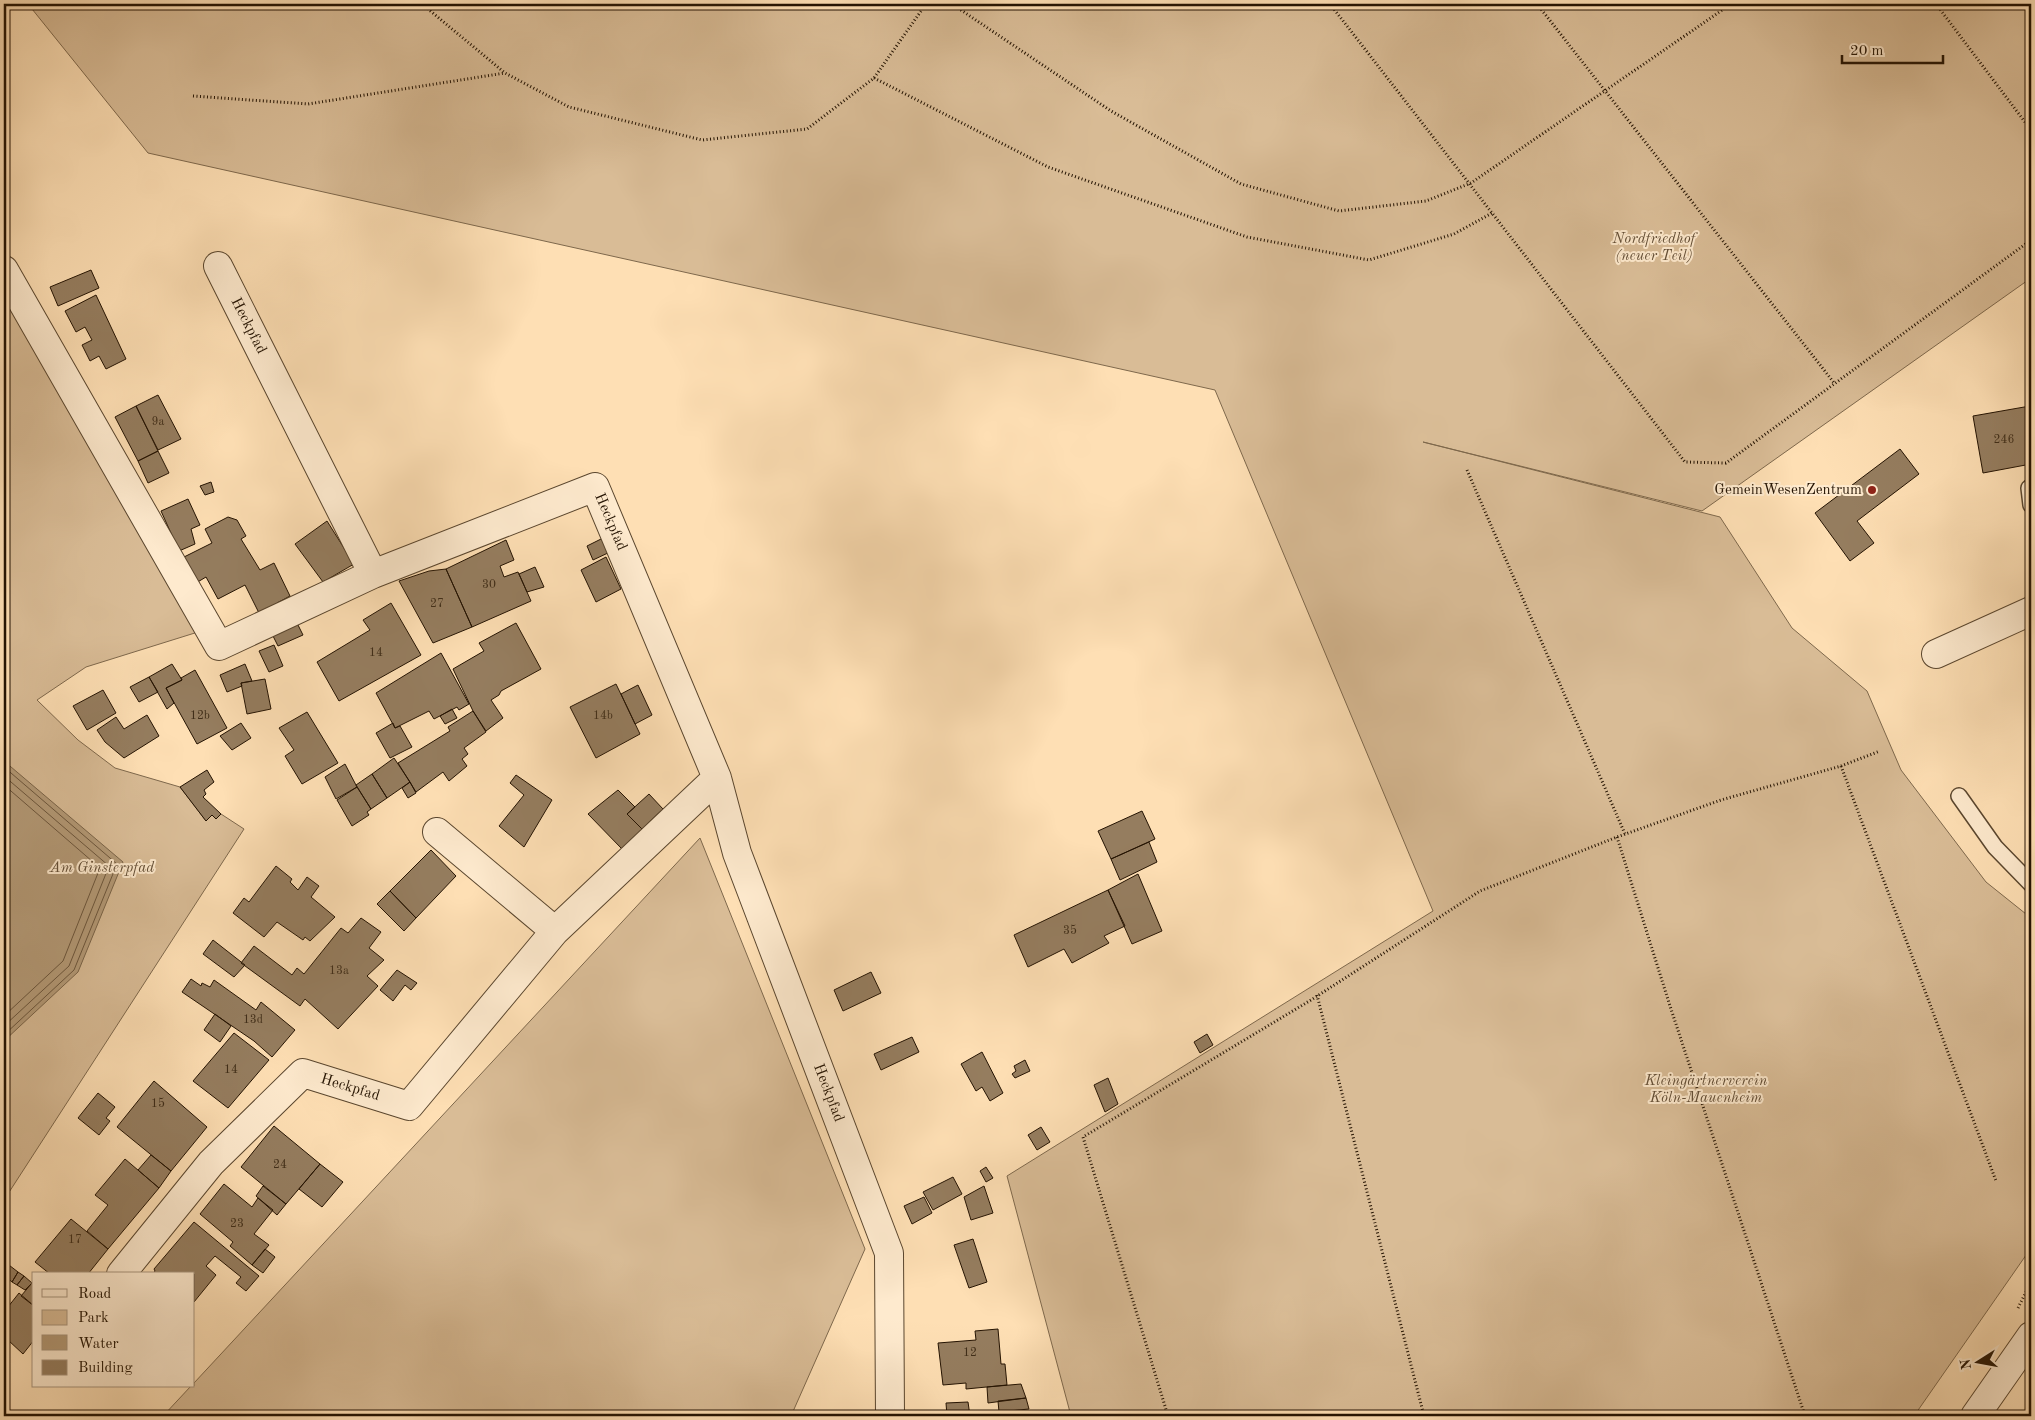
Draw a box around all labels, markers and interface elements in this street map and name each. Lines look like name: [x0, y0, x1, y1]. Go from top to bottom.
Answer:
scale bar: [1842, 32, 1944, 64]
text: 20 m: [1850, 44, 1884, 59]
park label: Nordfriedhof (neuer Teil): [1612, 232, 1698, 264]
street label: Heckpfad: [227, 295, 269, 357]
house number: 9a: [152, 416, 165, 428]
house number: 246: [1994, 434, 2014, 446]
place label: GemeinWesenZentrum: [1714, 483, 1862, 498]
marker: GemeinWesenZentrum: [1866, 484, 1878, 496]
street label: Heckpfad: [591, 491, 629, 553]
house number: 30: [482, 579, 496, 591]
house number: 27: [430, 598, 444, 610]
house number: 14: [369, 647, 383, 659]
house number: 12b: [190, 710, 210, 722]
house number: 14b: [593, 710, 613, 722]
park label: Am Ginsterpfad: [49, 861, 155, 876]
house number: 35: [1063, 924, 1077, 937]
house number: 13a: [329, 965, 349, 977]
house number: 13d: [243, 1014, 263, 1026]
street label: Heckpfad: [810, 1062, 846, 1124]
house number: 14: [224, 1064, 238, 1076]
street label: Heckpfad: [319, 1072, 382, 1104]
park label: Kleingärtnerverein Köln-Mauenheim: [1644, 1074, 1768, 1106]
house number: 15: [151, 1097, 165, 1110]
house number: 24: [273, 1159, 287, 1171]
house number: 23: [230, 1218, 244, 1230]
house number: 17: [68, 1234, 82, 1246]
legend: [32, 1272, 195, 1388]
text: Road: [78, 1287, 112, 1302]
text: Park: [78, 1311, 109, 1326]
text: Water: [78, 1337, 119, 1352]
north arrow: [1952, 1338, 2002, 1388]
house number: 12: [963, 1347, 977, 1359]
text: N: [1958, 1357, 1974, 1371]
text: Building: [78, 1361, 133, 1376]

